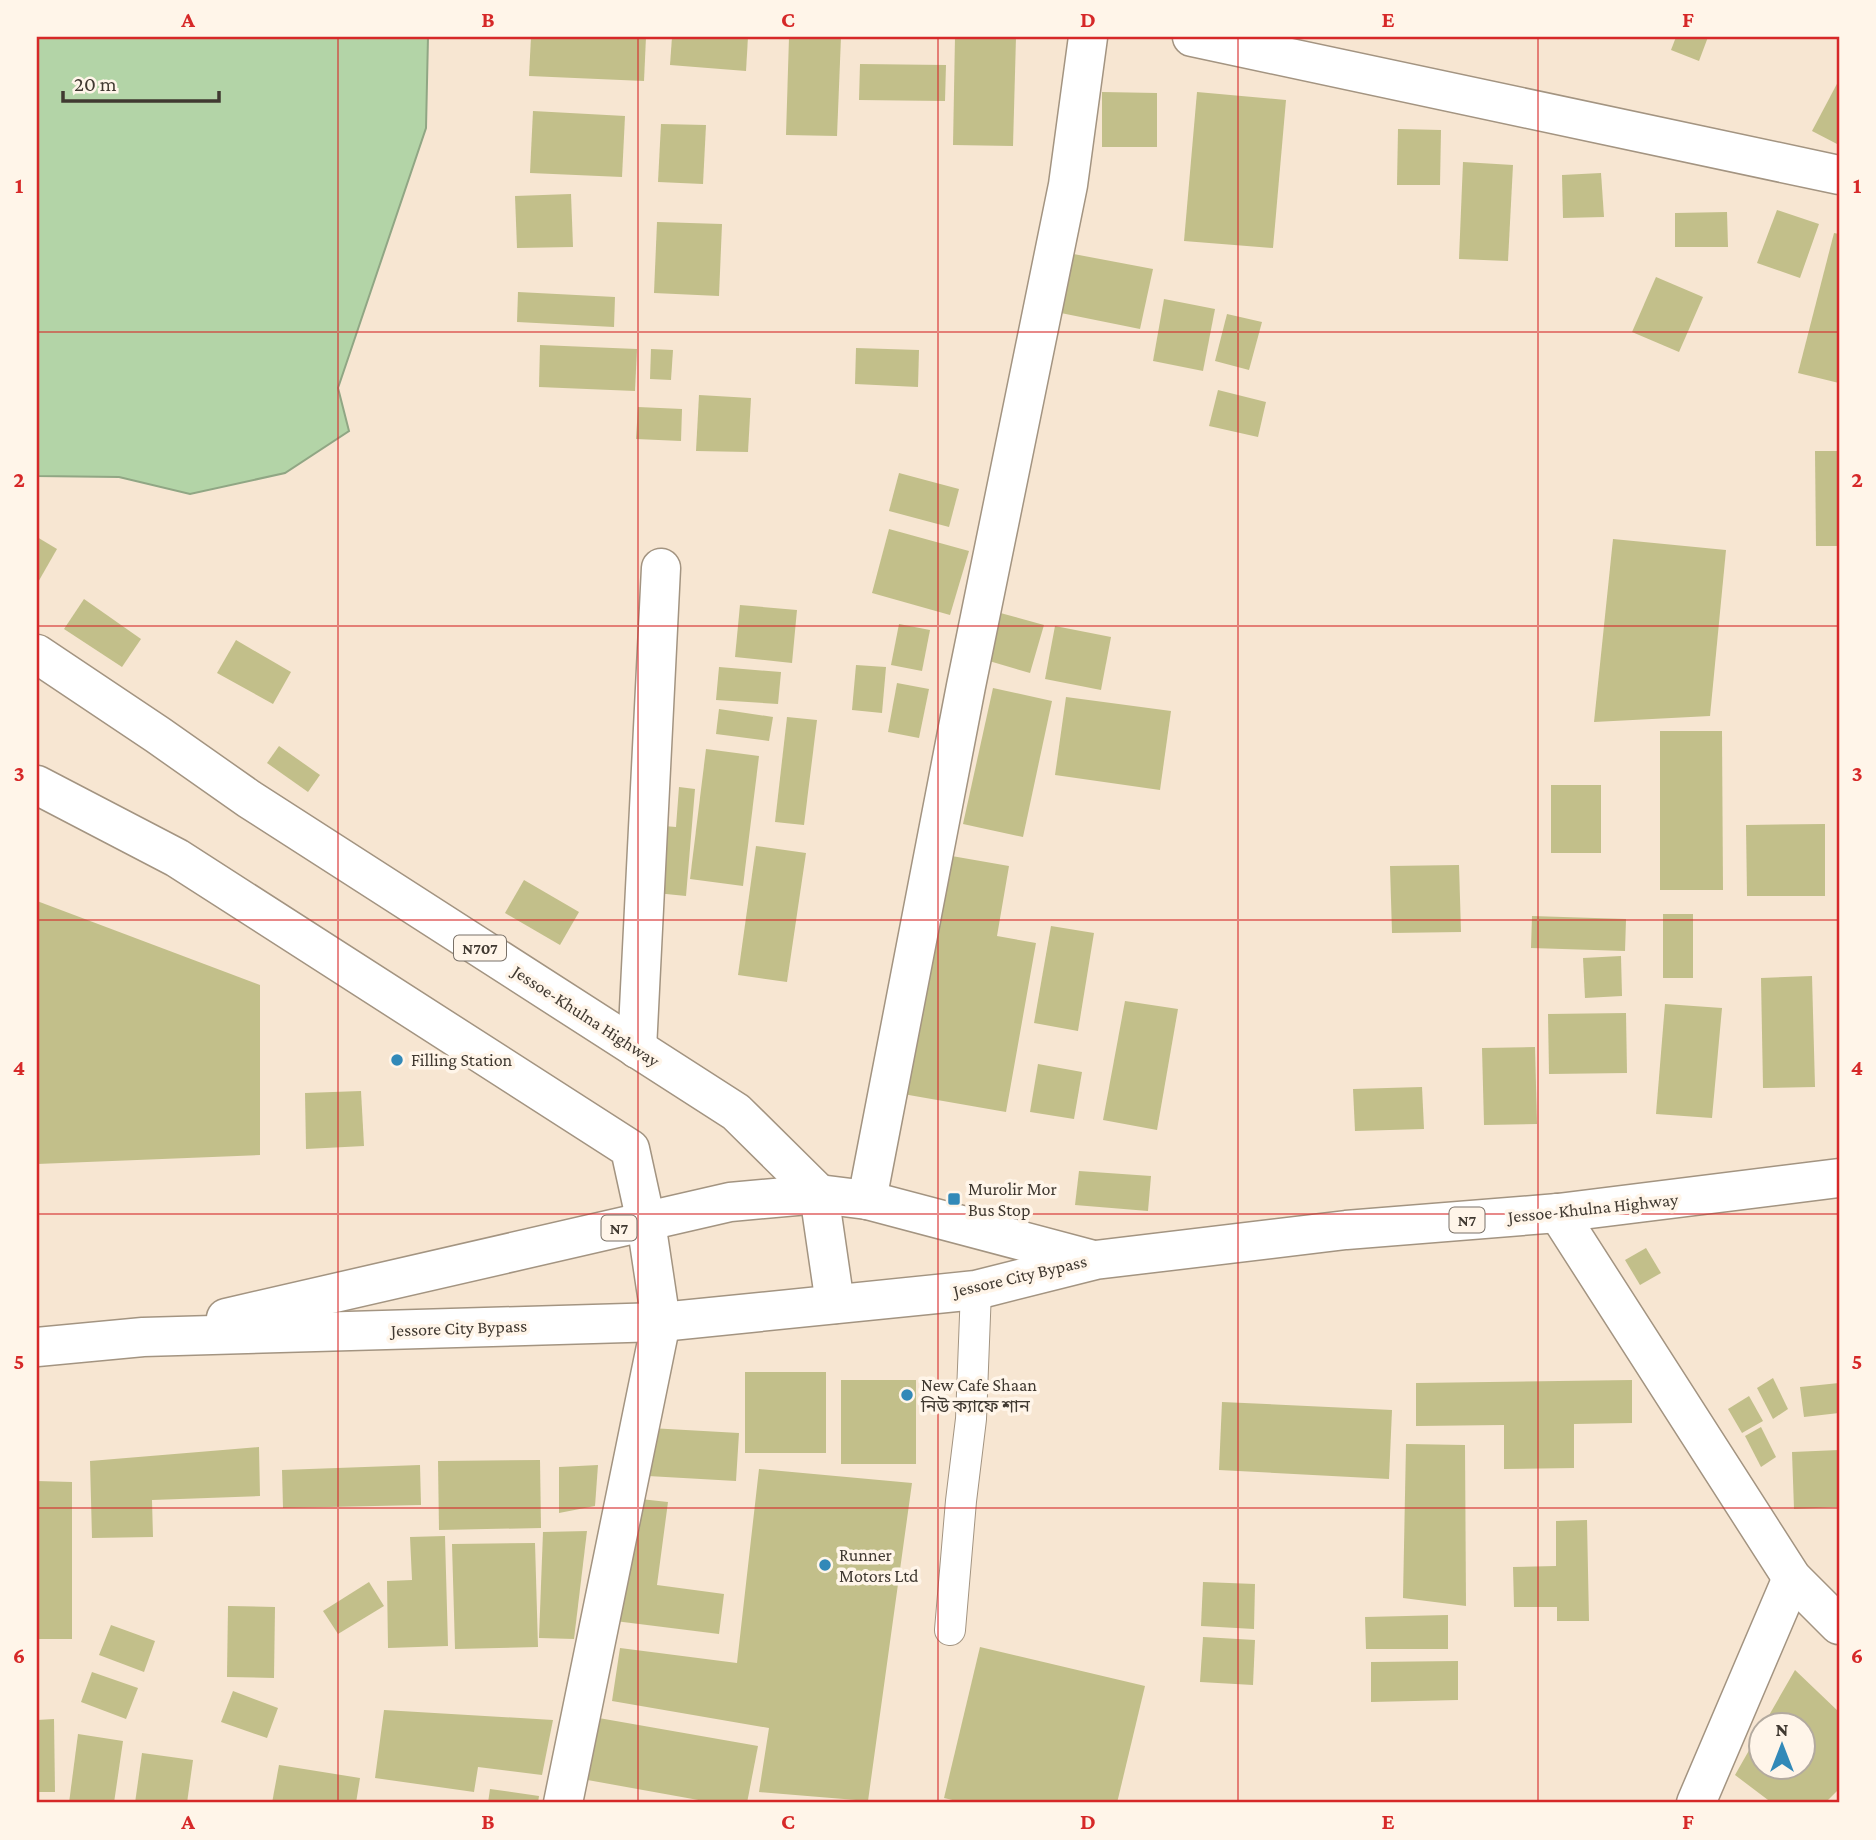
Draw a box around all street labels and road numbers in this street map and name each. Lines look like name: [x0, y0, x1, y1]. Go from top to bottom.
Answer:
road number: N707: [454, 936, 506, 960]
street label: Jessoe-Khulna Highway: [507, 960, 664, 1071]
street label: Jessoe-Khulna Highway: [1505, 1189, 1680, 1227]
road number: N7: [1450, 1208, 1484, 1232]
road number: N7: [602, 1216, 636, 1240]
street label: Jessore City Bypass: [949, 1251, 1089, 1302]
street label: Jessore City Bypass: [388, 1316, 528, 1340]

